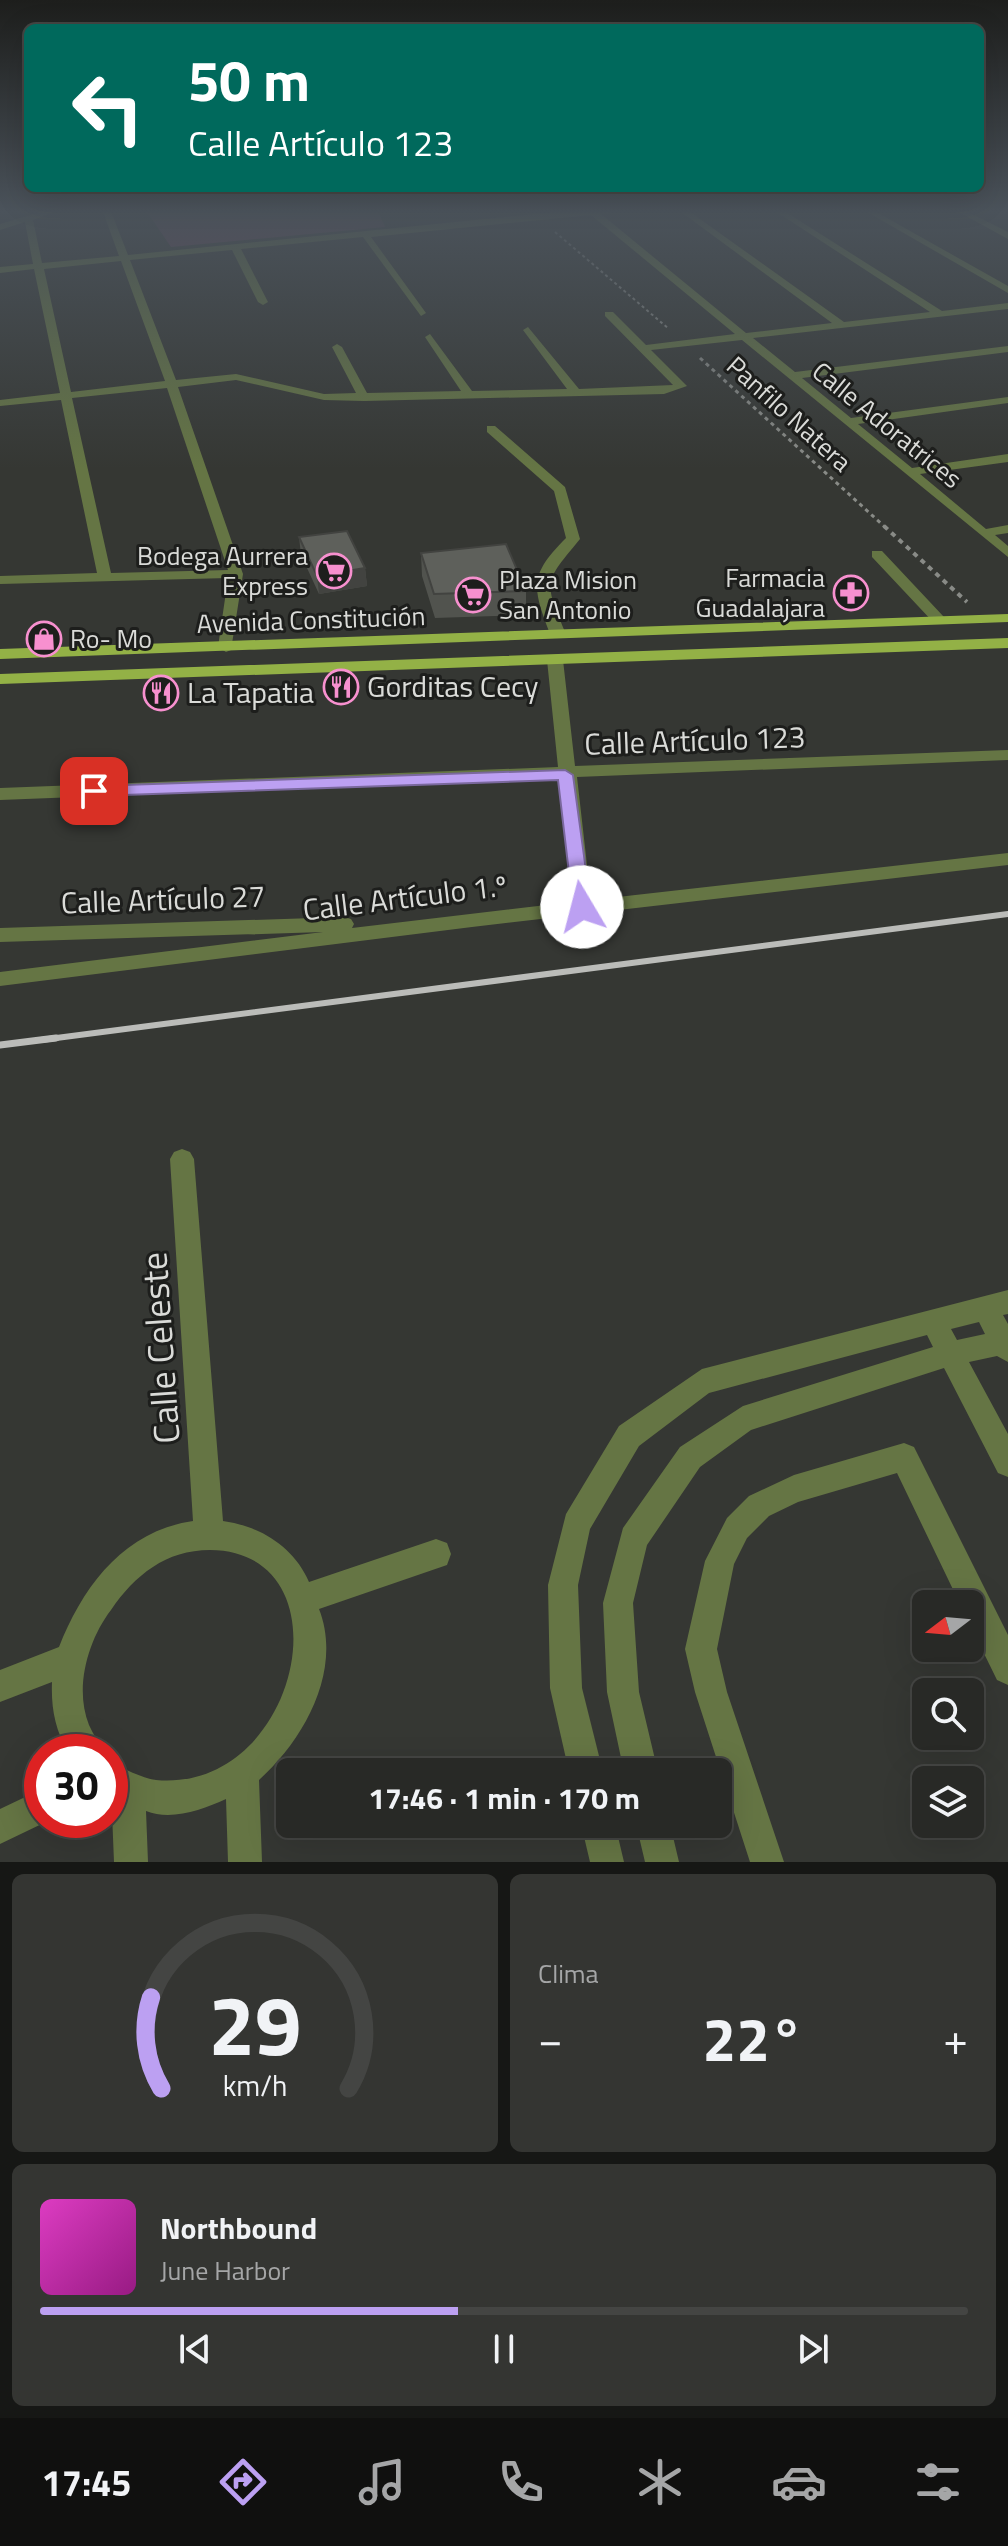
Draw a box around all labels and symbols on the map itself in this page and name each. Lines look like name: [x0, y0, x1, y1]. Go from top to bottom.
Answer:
street label: Panfilo Natera: [718, 347, 861, 481]
street label: Calle Adoratrices: [804, 352, 971, 497]
place label: Bodega Aurrera Express: [137, 536, 308, 605]
supermarket icon: Bodega Aurrera Express: [315, 552, 353, 590]
place label: Farmacia Guadalajara: [696, 558, 825, 627]
place label: Plaza Mision San Antonio: [499, 560, 637, 629]
pharmacy icon: Farmacia Guadalajara: [832, 574, 870, 612]
supermarket icon: Plaza Mision San Antonio: [454, 576, 492, 614]
street label: Avenida Constitución: [196, 596, 426, 643]
place label: Ro- Mo: [70, 619, 152, 658]
shop icon: Ro- Mo: [25, 620, 63, 658]
place label: Gorditas Cecy: [367, 663, 539, 709]
restaurant icon: Gorditas Cecy: [322, 668, 360, 706]
place label: La Tapatia: [187, 669, 314, 715]
restaurant icon: La Tapatia: [142, 674, 180, 712]
street label: Calle Artículo 123: [584, 713, 806, 767]
pin: [60, 757, 128, 825]
street label: Calle Artículo 1.º: [300, 862, 510, 932]
position arrow: [540, 865, 624, 949]
street label: Calle Artículo 27: [60, 872, 266, 926]
street label: Calle Celeste: [125, 1250, 194, 1446]
north arrow: [912, 1590, 984, 1662]
speed limit sign: 30: [24, 1734, 128, 1838]

